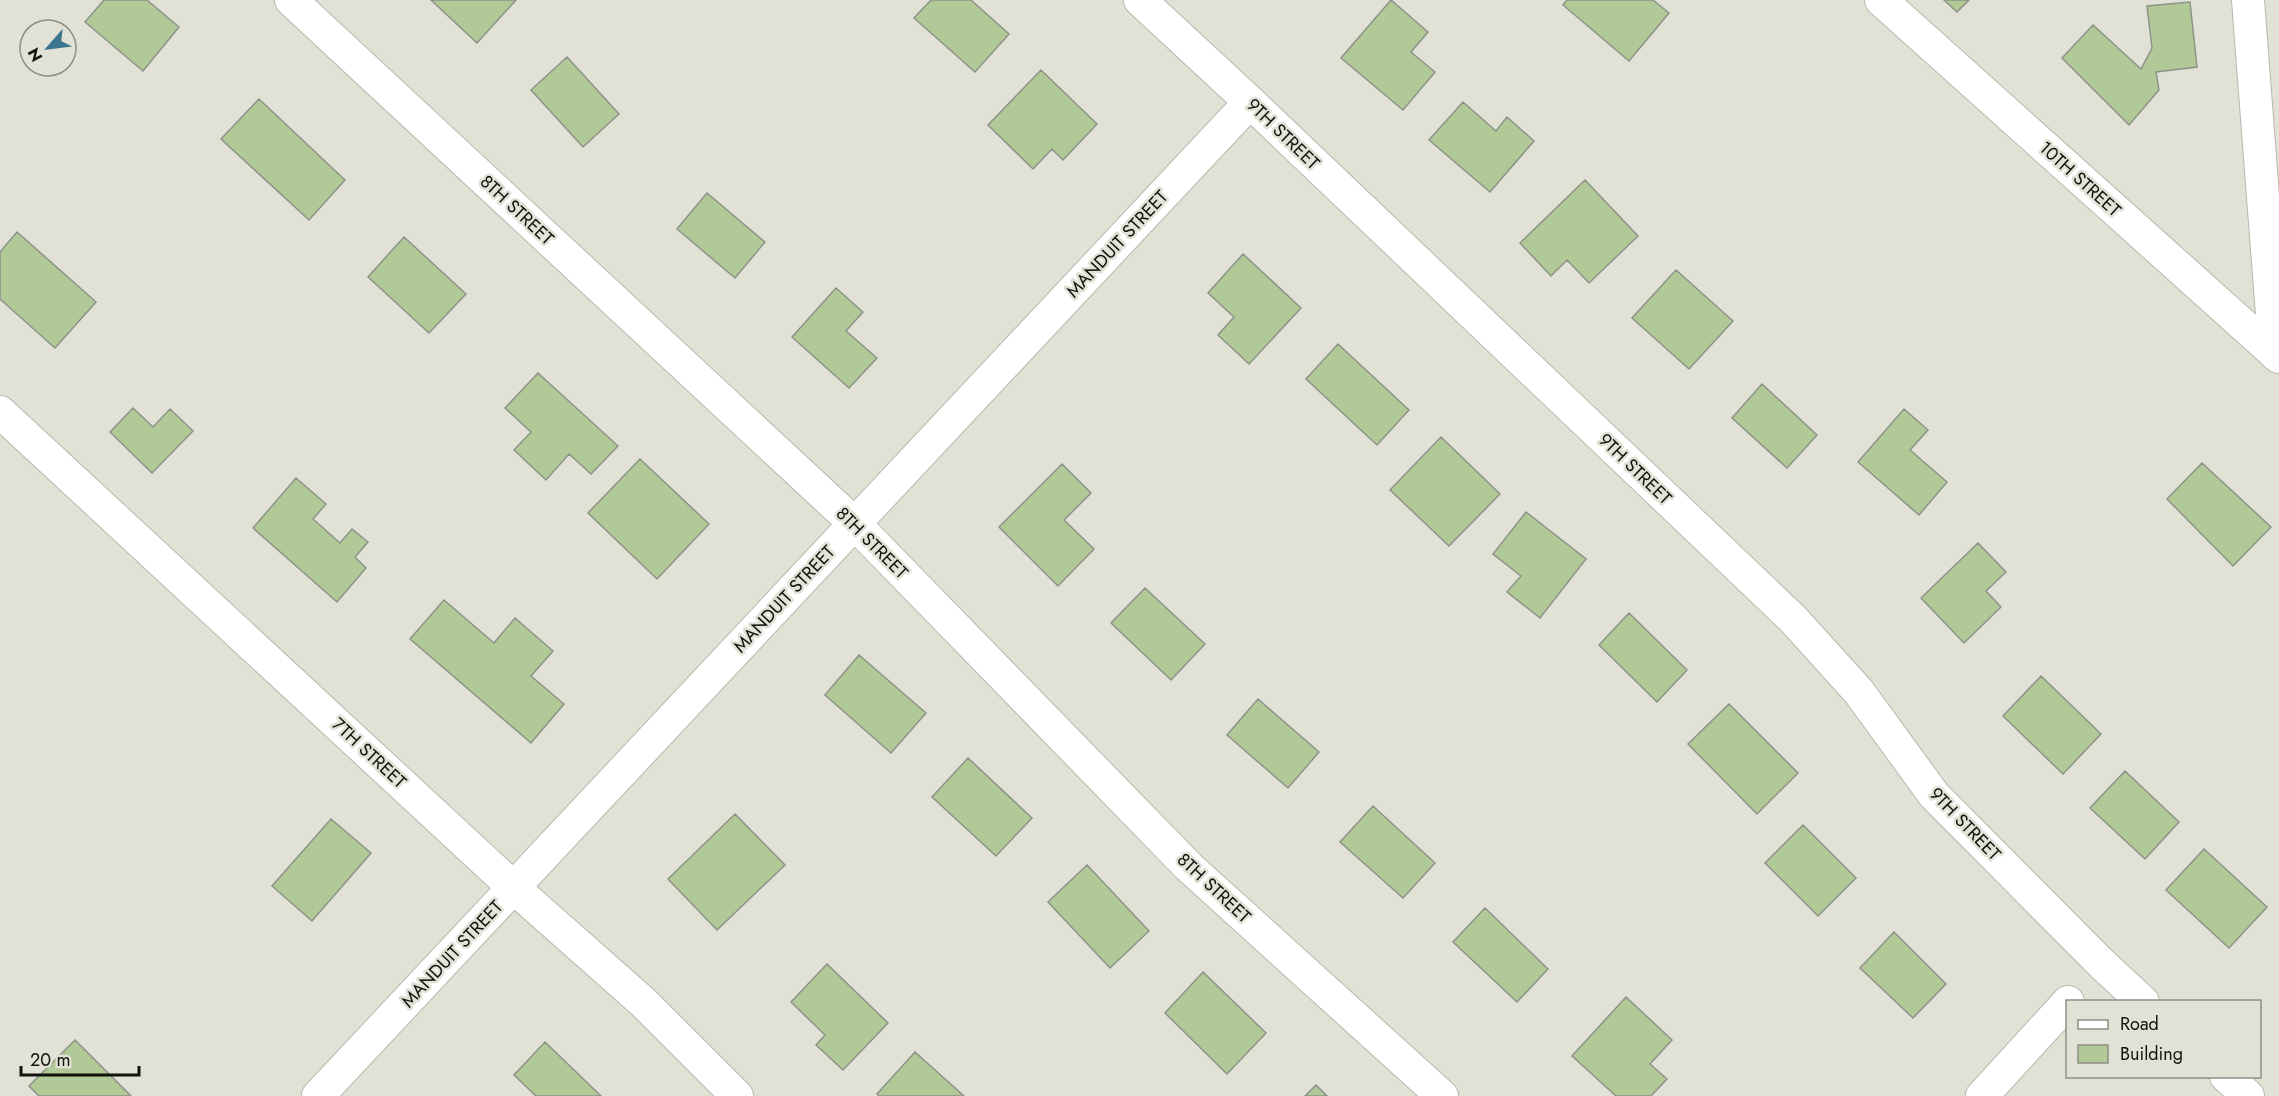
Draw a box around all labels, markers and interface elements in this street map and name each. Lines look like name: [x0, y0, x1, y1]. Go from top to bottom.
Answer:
north arrow: [18, 18, 78, 78]
text: N: [22, 44, 48, 66]
street label: 9TH STREET: [1241, 92, 1326, 176]
street label: 10TH STREET: [2033, 135, 2127, 223]
street label: 8TH STREET: [474, 169, 560, 251]
street label: MANDUIT STREET: [1060, 184, 1174, 304]
street label: 9TH STREET: [1593, 427, 1678, 511]
street label: 8TH STREET: [830, 501, 914, 585]
street label: MANDUIT STREET: [727, 539, 841, 659]
street label: 7TH STREET: [326, 712, 412, 795]
street label: 9TH STREET: [1923, 782, 2007, 867]
street label: 8TH STREET: [1171, 847, 1257, 929]
street label: MANDUIT STREET: [395, 894, 509, 1014]
legend: [2066, 1000, 2261, 1078]
text: Road: [2120, 1011, 2159, 1037]
scale bar: [21, 1039, 140, 1077]
text: Building: [2120, 1041, 2183, 1067]
text: 20 m: [30, 1047, 70, 1073]

